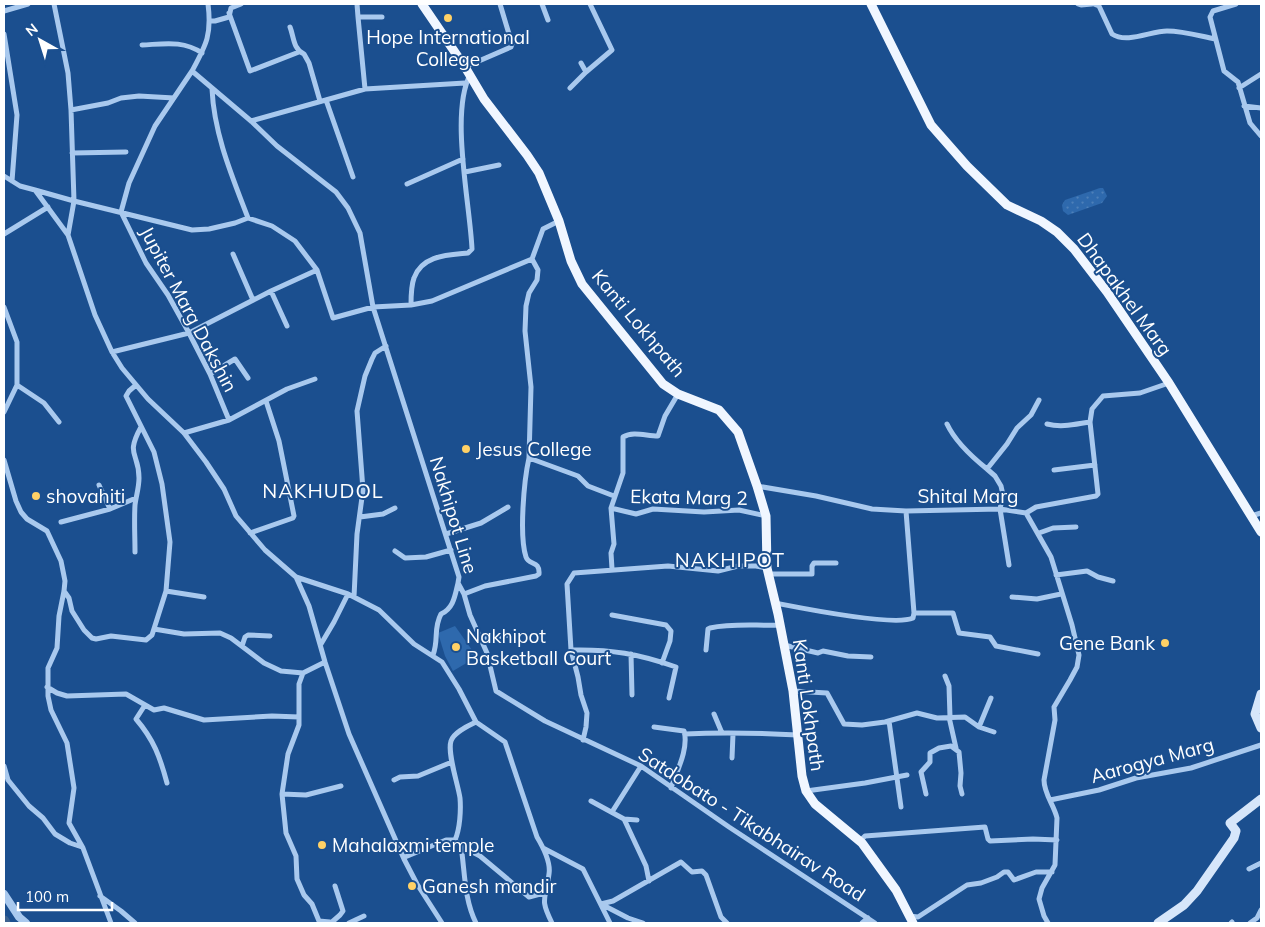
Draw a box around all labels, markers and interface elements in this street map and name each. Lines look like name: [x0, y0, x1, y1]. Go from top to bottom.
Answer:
marker: Hope International College: [442, 12, 454, 24]
north arrow: [15, 15, 65, 65]
text: N: [22, 20, 42, 40]
place label: Hope International College: [366, 25, 530, 71]
street label: Jupiter Marg Dakshin: [135, 222, 243, 396]
street label: Dhapakhel Marg: [1072, 228, 1178, 360]
street label: Kanti Lokhpath: [587, 264, 691, 382]
place label: Jesus College: [476, 437, 592, 461]
marker: Jesus College: [460, 443, 472, 455]
street label: Nakhipot Line: [425, 454, 483, 576]
district label: NAKHUDOL: [262, 478, 384, 503]
place label: shovahiti: [46, 484, 125, 508]
street label: Ekata Marg 2: [630, 484, 748, 510]
street label: Shital Marg: [918, 484, 1018, 508]
marker: shovahiti: [30, 490, 42, 502]
district label: NAKHIPOT: [675, 547, 785, 572]
place label: Nakhipot Basketball Court: [466, 624, 612, 670]
place label: Gene Bank: [1059, 631, 1155, 655]
street label: Kanti Lokhpath: [788, 637, 830, 773]
marker: Gene Bank: [1159, 637, 1171, 649]
marker: Nakhipot Basketball Court: [450, 641, 462, 653]
street label: Aarogya Marg: [1088, 732, 1216, 788]
street label: Satdobato - Tikabhairav Road: [634, 742, 870, 906]
place label: Mahalaxmi temple: [332, 833, 494, 857]
marker: Mahalaxmi temple: [316, 839, 328, 851]
place label: Ganesh mandir: [422, 874, 556, 898]
scale bar: [18, 880, 111, 912]
marker: Ganesh mandir: [406, 880, 418, 892]
text: 100 m: [25, 887, 69, 906]

